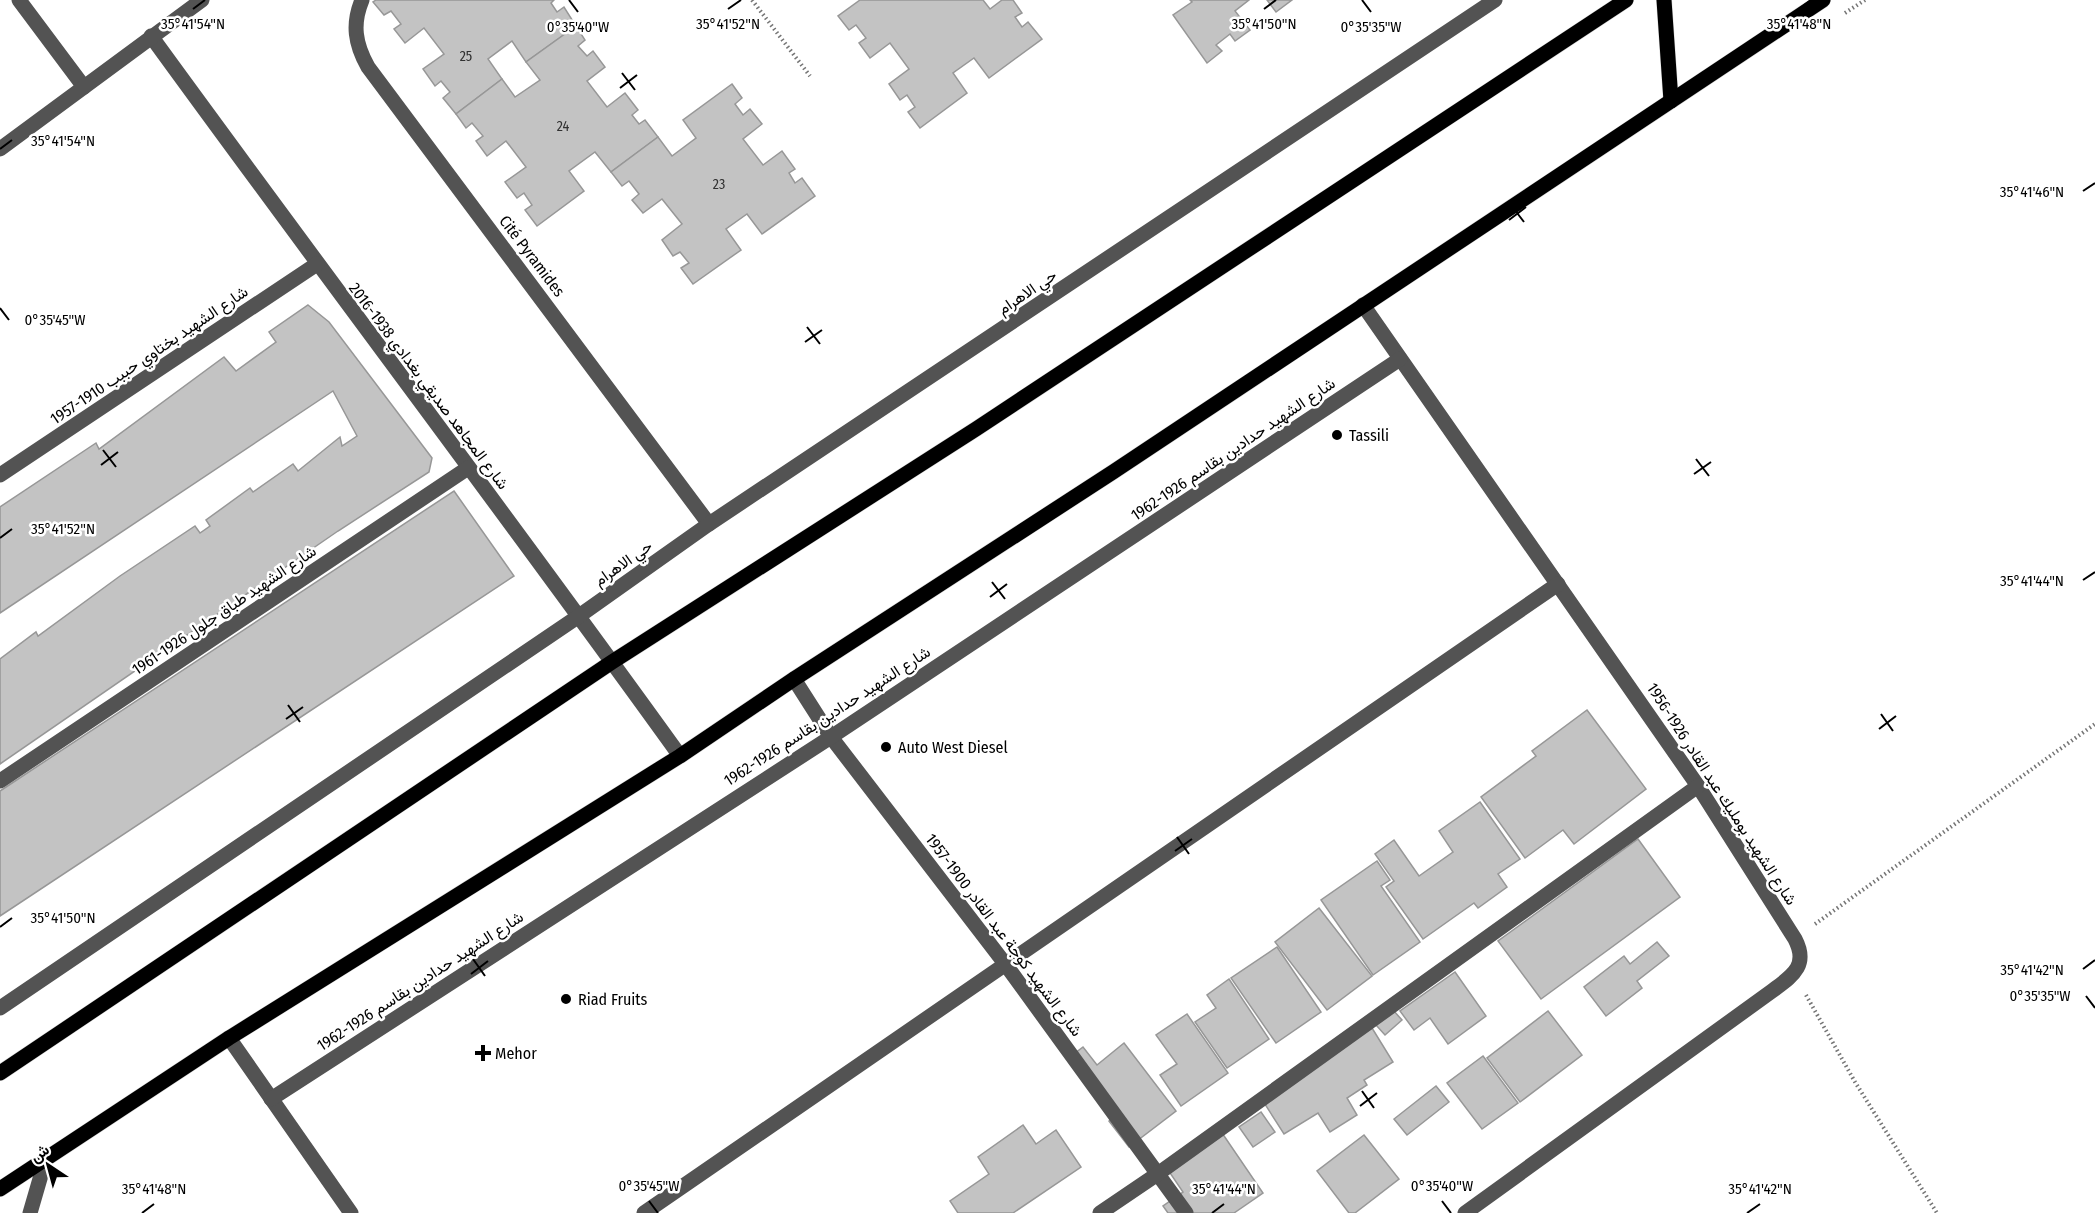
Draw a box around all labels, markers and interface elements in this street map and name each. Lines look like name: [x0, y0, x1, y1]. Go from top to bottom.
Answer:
text: 35°41'54"N: [161, 15, 225, 33]
text: 35°41'52"N: [696, 15, 760, 33]
text: 35°41'50"N: [1231, 15, 1297, 33]
text: 35°41'48"N: [1767, 15, 1831, 33]
text: 0°35'40"W: [547, 18, 609, 36]
text: 0°35'35"W: [1340, 18, 1402, 36]
house number: 25: [460, 48, 472, 65]
house number: 24: [557, 118, 570, 135]
text: 35°41'54"N: [31, 132, 95, 150]
house number: 23: [713, 176, 725, 193]
text: 35°41'46"N: [2000, 183, 2064, 201]
street label: Cité Pyramides: [495, 212, 569, 301]
street label: حي الاهرام: [994, 265, 1063, 322]
street label: شارع المجاهد صديقي بغدادي 1938-2016: [342, 279, 513, 495]
street label: شارع الشهيد بختاوي حببب 1910-1957: [47, 282, 254, 432]
text: 0°35'45"W: [25, 311, 85, 329]
street label: شارع الشهيد حدادين بقاسم 1926-1962: [1127, 373, 1340, 526]
place label: Tassili: [1349, 426, 1389, 445]
marker: Tassili: [1330, 428, 1344, 442]
text: 35°41'52"N: [31, 520, 95, 538]
street label: حي الاهرام: [590, 536, 658, 593]
street label: شارع الشهيد طباق جلول 1926-1961: [128, 541, 321, 680]
text: 35°41'44"N: [2000, 572, 2064, 590]
street label: شارع الشهيد حدادين بقاسم 1926-1962: [720, 642, 935, 792]
street label: شارع الشهيد بومليك عبد القادر 1926-1956: [1641, 679, 1801, 910]
place label: Auto West Diesel: [898, 738, 1008, 757]
marker: Auto West Diesel: [879, 740, 893, 754]
street label: شارع الشهيد كوجة عبد القادر 1900-1957: [920, 830, 1086, 1041]
street label: شارع الشهيد حدادين بقاسم 1926-1962: [313, 907, 528, 1057]
text: 35°41'50"N: [30, 909, 96, 927]
text: 35°41'42"N: [2000, 961, 2064, 979]
text: 0°35'35"W: [2009, 987, 2071, 1005]
place label: Riad Fruits: [578, 990, 648, 1009]
marker: Riad Fruits: [559, 992, 573, 1006]
place label: Mehor: [495, 1044, 537, 1063]
marker: Mehor: [476, 1046, 490, 1060]
north arrow: [18, 1135, 78, 1195]
text: ش: [26, 1140, 53, 1167]
text: 0°35'45"W: [619, 1177, 679, 1195]
text: 0°35'40"W: [1411, 1177, 1473, 1195]
text: 35°41'48"N: [122, 1180, 186, 1198]
text: 35°41'44"N: [1192, 1180, 1256, 1198]
text: 35°41'42"N: [1728, 1180, 1792, 1198]

